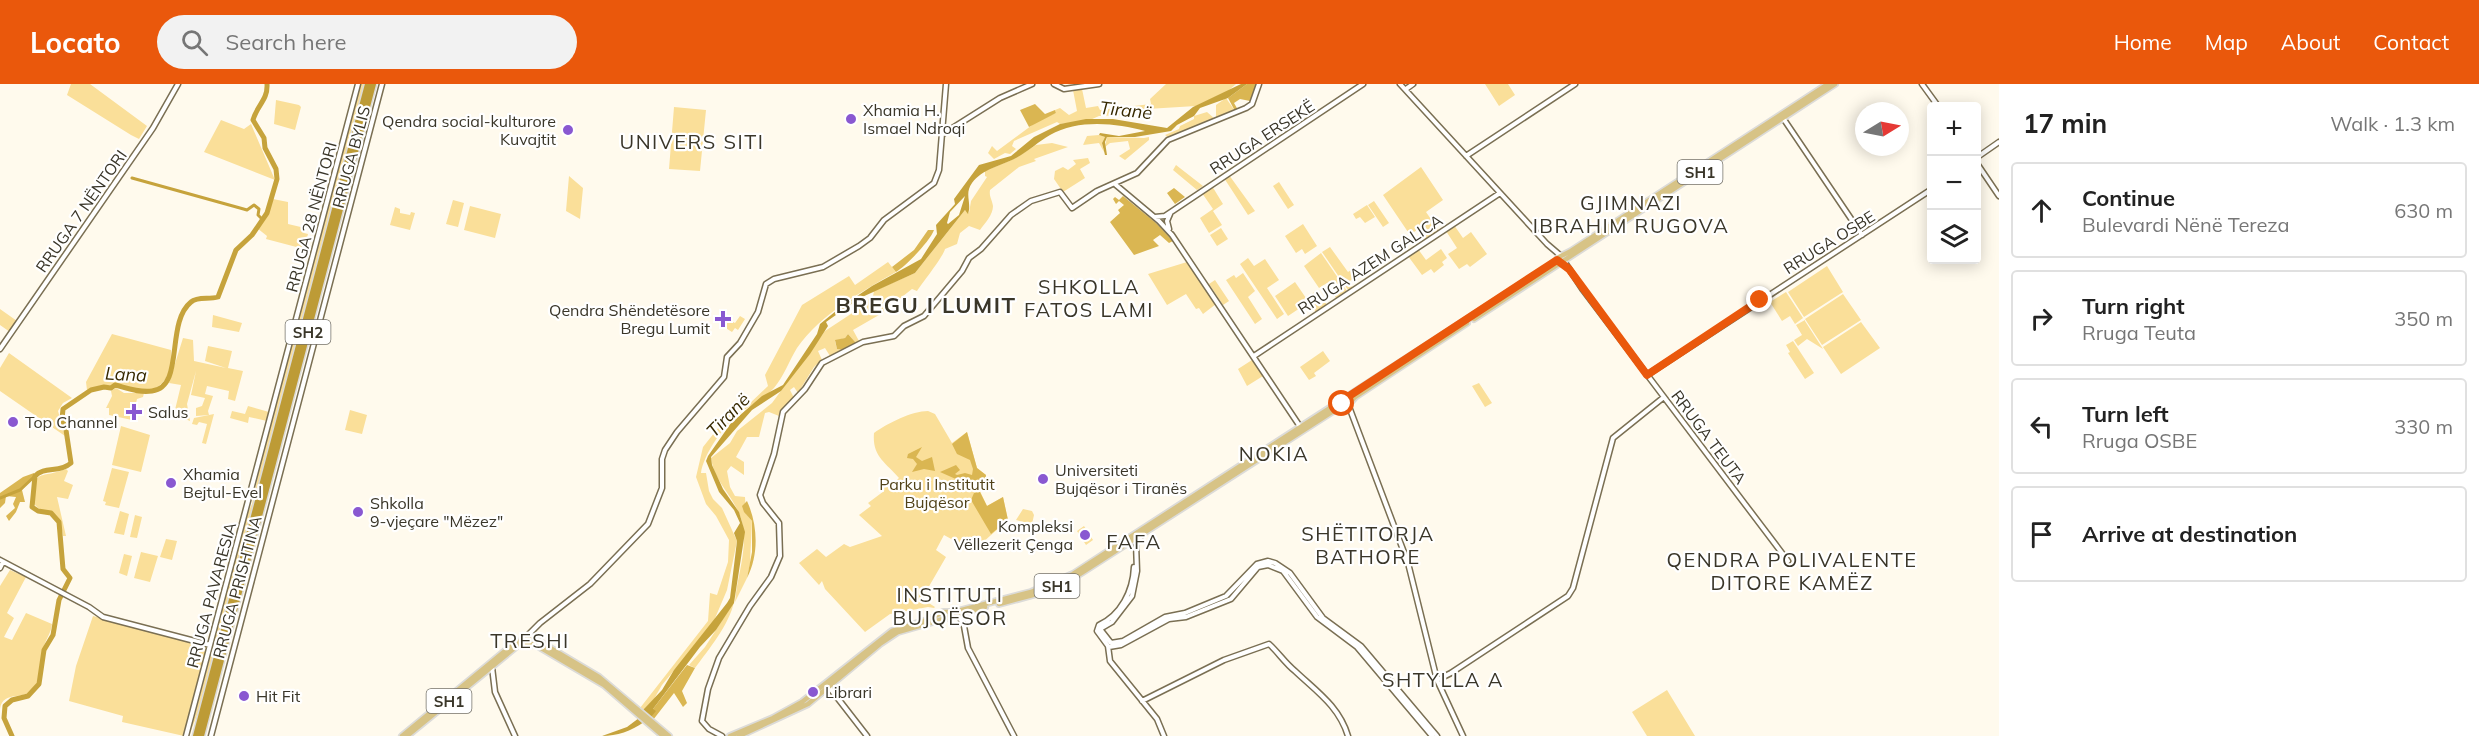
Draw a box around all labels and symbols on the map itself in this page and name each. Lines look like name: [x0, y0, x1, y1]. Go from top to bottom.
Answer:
water label: Tiranë: [1099, 96, 1154, 124]
street label: RRUGA ERSEKË: [1206, 96, 1318, 178]
place label: Xhamia H. Ismael Ndroqi: [863, 100, 965, 138]
north arrow: [1855, 102, 1909, 156]
street label: RRUGA BYLIS: [328, 104, 374, 210]
place label: Qendra social-kulturore Kuvajtit: [382, 111, 556, 149]
marker: Xhamia H. Ismael Ndroqi: [844, 112, 858, 126]
marker: Qendra social-kulturore Kuvajtit: [561, 123, 575, 137]
district label: UNIVERS SITI: [620, 129, 764, 154]
street label: RRUGA 28 NËNTORI: [281, 140, 341, 294]
street label: RRUGA 7 NËNTORI: [31, 146, 131, 276]
road number: SH1: [1678, 160, 1722, 184]
district label: GJIMNAZI IBRAHIM RUGOVA: [1533, 190, 1729, 238]
street label: RRUGA OSBE: [1780, 206, 1878, 278]
street label: RRUGA AZEM GALICA: [1294, 210, 1446, 318]
district label: SHKOLLA FATOS LAMI: [1024, 274, 1154, 322]
route end: [1746, 286, 1772, 312]
district label: BREGU I LUMIT: [835, 291, 1017, 319]
place label: Qendra Shëndetësore Bregu Lumit: [549, 300, 710, 338]
marker: Qendra Shëndetësore Bregu Lumit: [714, 310, 732, 328]
road number: SH2: [286, 320, 330, 344]
water label: Lana: [104, 361, 148, 387]
street label: RRUGA TEUTA: [1667, 386, 1751, 488]
water label: Tiranë: [701, 388, 755, 442]
route start: [1328, 390, 1354, 416]
place label: Salus: [148, 402, 189, 422]
marker: Salus: [125, 403, 143, 421]
place label: Top Channel: [25, 412, 118, 432]
marker: Top Channel: [6, 415, 20, 429]
district label: NOKIA: [1239, 441, 1309, 466]
place label: Universiteti Bujqësor i Tiranës: [1055, 460, 1187, 498]
place label: Xhamia Bejtul-Evel: [183, 464, 262, 502]
marker: Universiteti Bujqësor i Tiranës: [1036, 472, 1050, 486]
park label: Parku i Institutit Bujqësor: [879, 474, 995, 512]
marker: Xhamia Bejtul-Evel: [164, 476, 178, 490]
place label: Shkolla 9-vjeçare "Mëzez": [370, 493, 503, 531]
marker: Shkolla 9-vjeçare "Mëzez": [351, 505, 365, 519]
street label: RRUGA PRISHTINA: [208, 513, 266, 661]
place label: Kompleksi Vëllezerit Çenga: [954, 516, 1073, 554]
street label: RRUGA PAVARESIA: [182, 520, 240, 670]
district label: SHËTITORJA BATHORE: [1301, 521, 1435, 569]
marker: Kompleksi Vëllezerit Çenga: [1078, 528, 1092, 542]
district label: FAFA: [1106, 529, 1162, 554]
district label: QENDRA POLIVALENTE DITORE KAMËZ: [1666, 547, 1918, 595]
road number: SH1: [1034, 574, 1080, 598]
district label: INSTITUTI BUJQËSOR: [893, 582, 1007, 630]
district label: TRESHI: [490, 628, 570, 653]
district label: SHTYLLA A: [1382, 667, 1504, 692]
place label: Librari: [825, 682, 872, 702]
marker: Librari: [806, 685, 820, 699]
place label: Hit Fit: [256, 686, 301, 706]
marker: Hit Fit: [237, 689, 251, 703]
road number: SH1: [426, 689, 472, 713]

